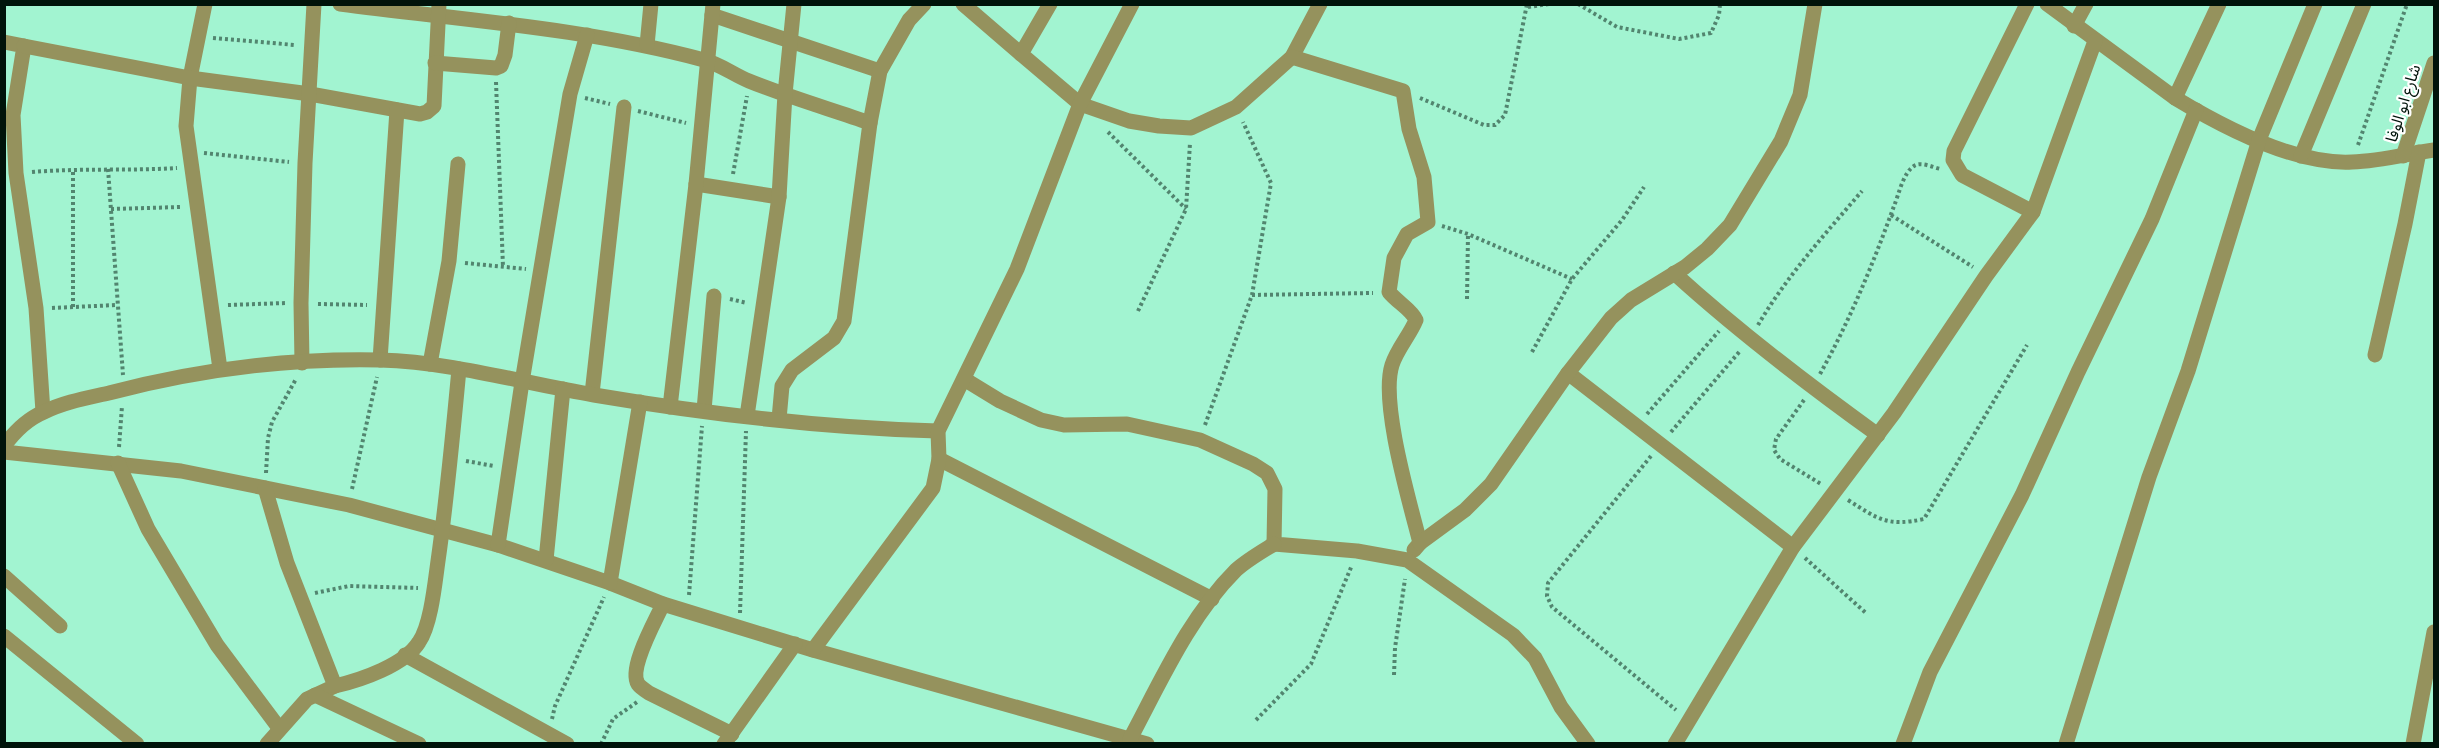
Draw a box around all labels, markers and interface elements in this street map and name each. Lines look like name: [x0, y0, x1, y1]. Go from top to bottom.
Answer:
street label: شارع ابو الوفا: [2381, 62, 2427, 145]

